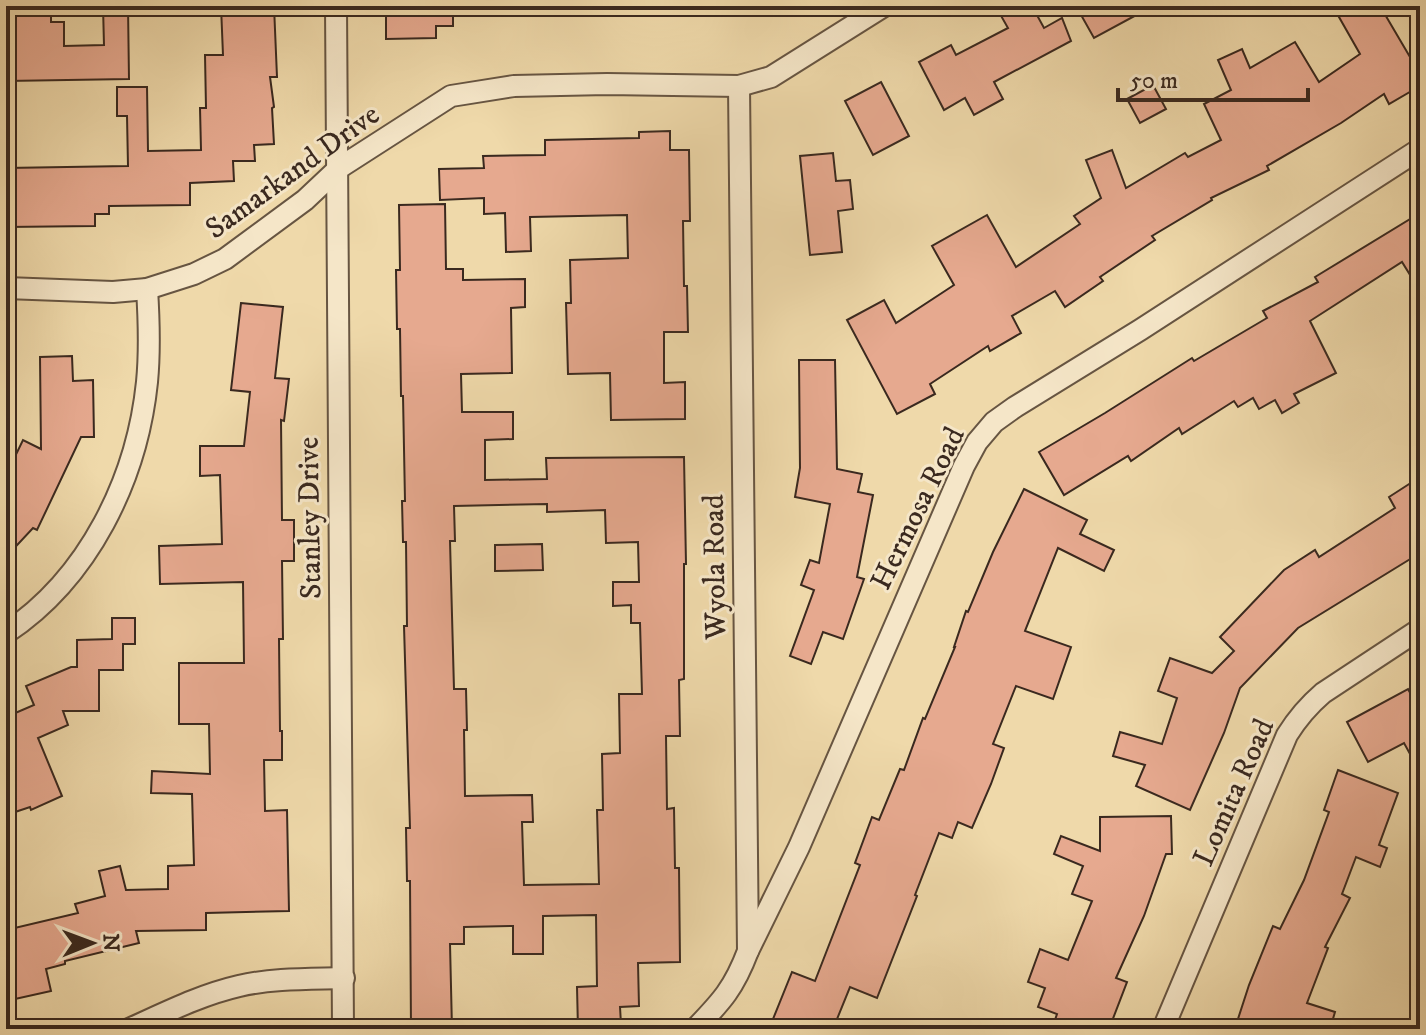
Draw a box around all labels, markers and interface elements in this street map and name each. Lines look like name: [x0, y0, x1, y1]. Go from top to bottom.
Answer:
scale bar: [1118, 52, 1308, 102]
text: 50 m: [1130, 66, 1178, 96]
street label: Samarkand Drive: [199, 97, 387, 248]
street label: Hermosa Road: [863, 421, 974, 596]
street label: Stanley Drive: [291, 436, 330, 600]
street label: Wyola Road: [696, 494, 735, 641]
street label: Lomita Road: [1185, 713, 1283, 872]
north arrow: [52, 903, 132, 983]
text: N: [97, 933, 124, 952]

